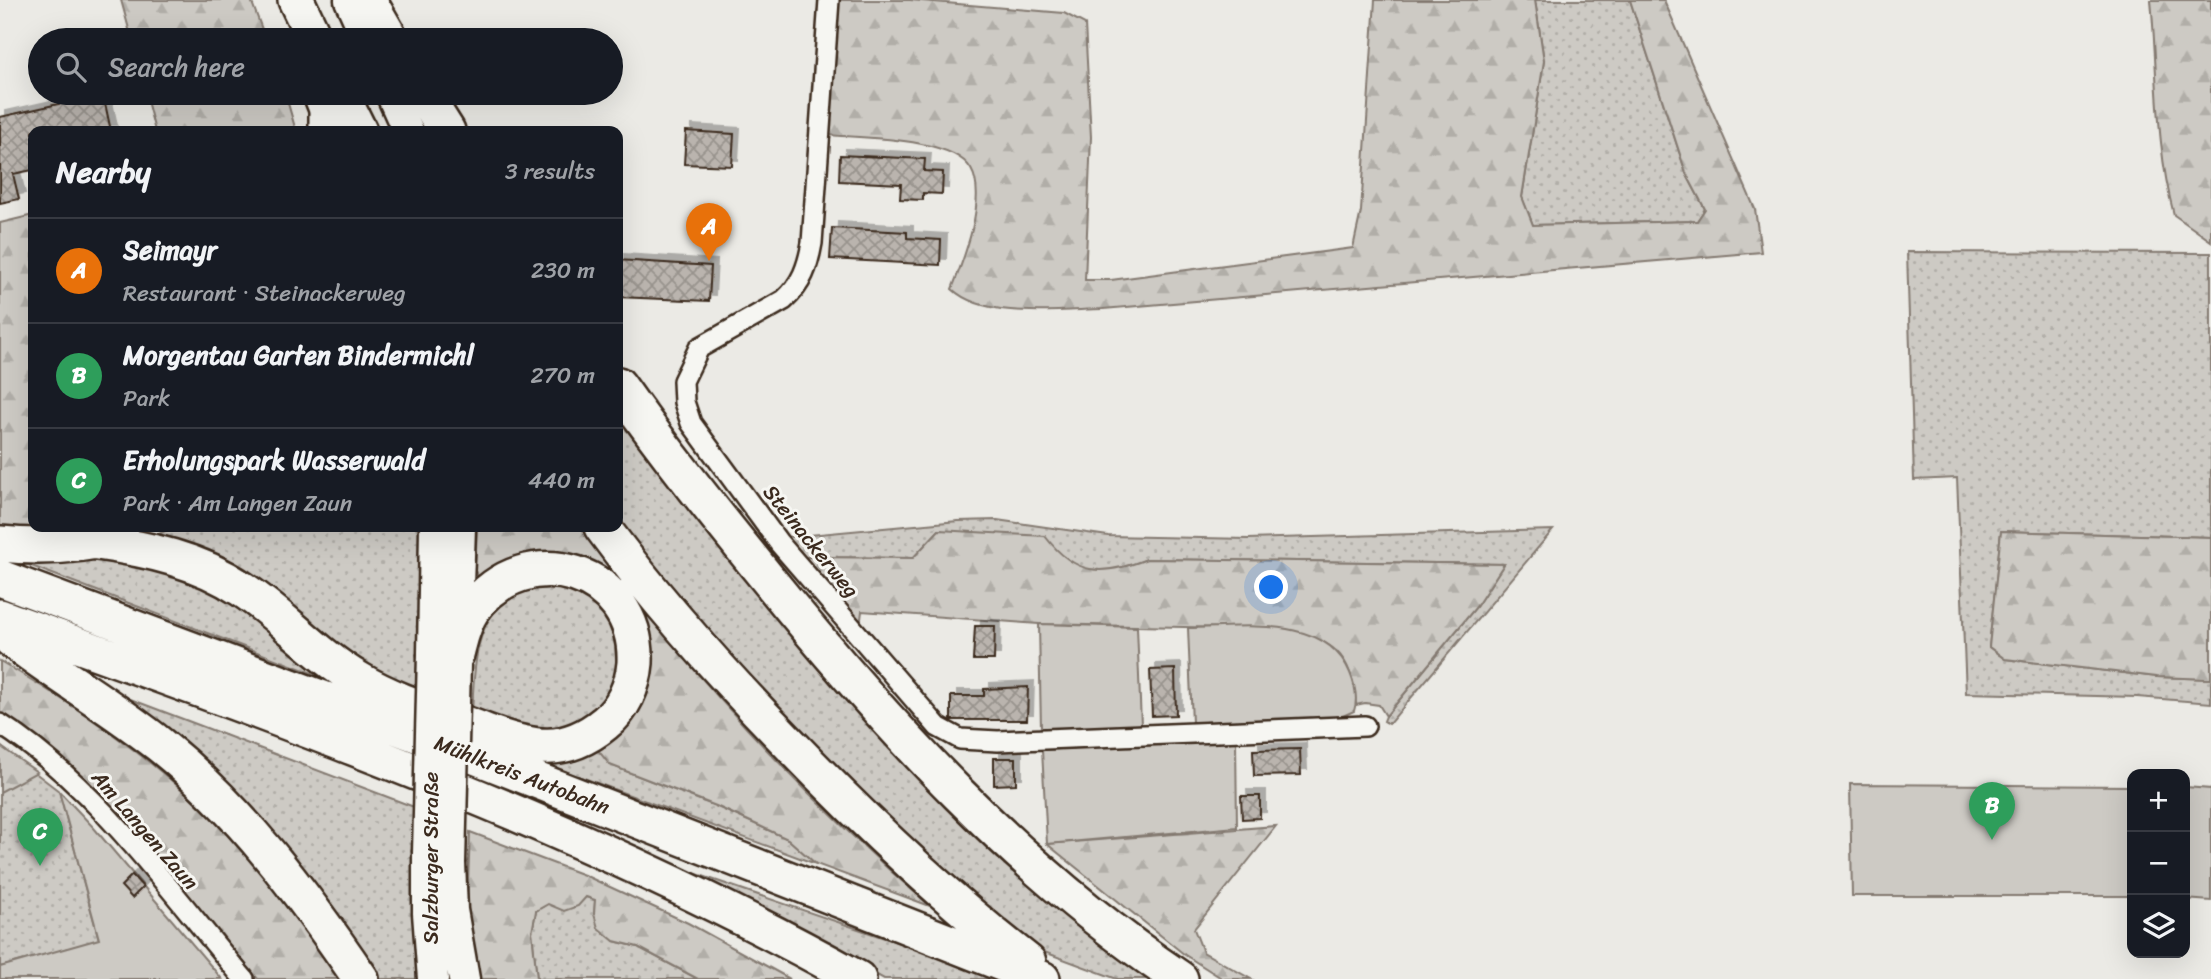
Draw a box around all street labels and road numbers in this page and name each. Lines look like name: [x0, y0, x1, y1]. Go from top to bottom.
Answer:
street label: Steinackerweg: [753, 476, 869, 607]
street label: Mühlkreis Autobahn: [429, 724, 615, 826]
street label: Am Langen Zaun: [81, 760, 208, 899]
street label: Salzburger Straße: [412, 772, 450, 944]

